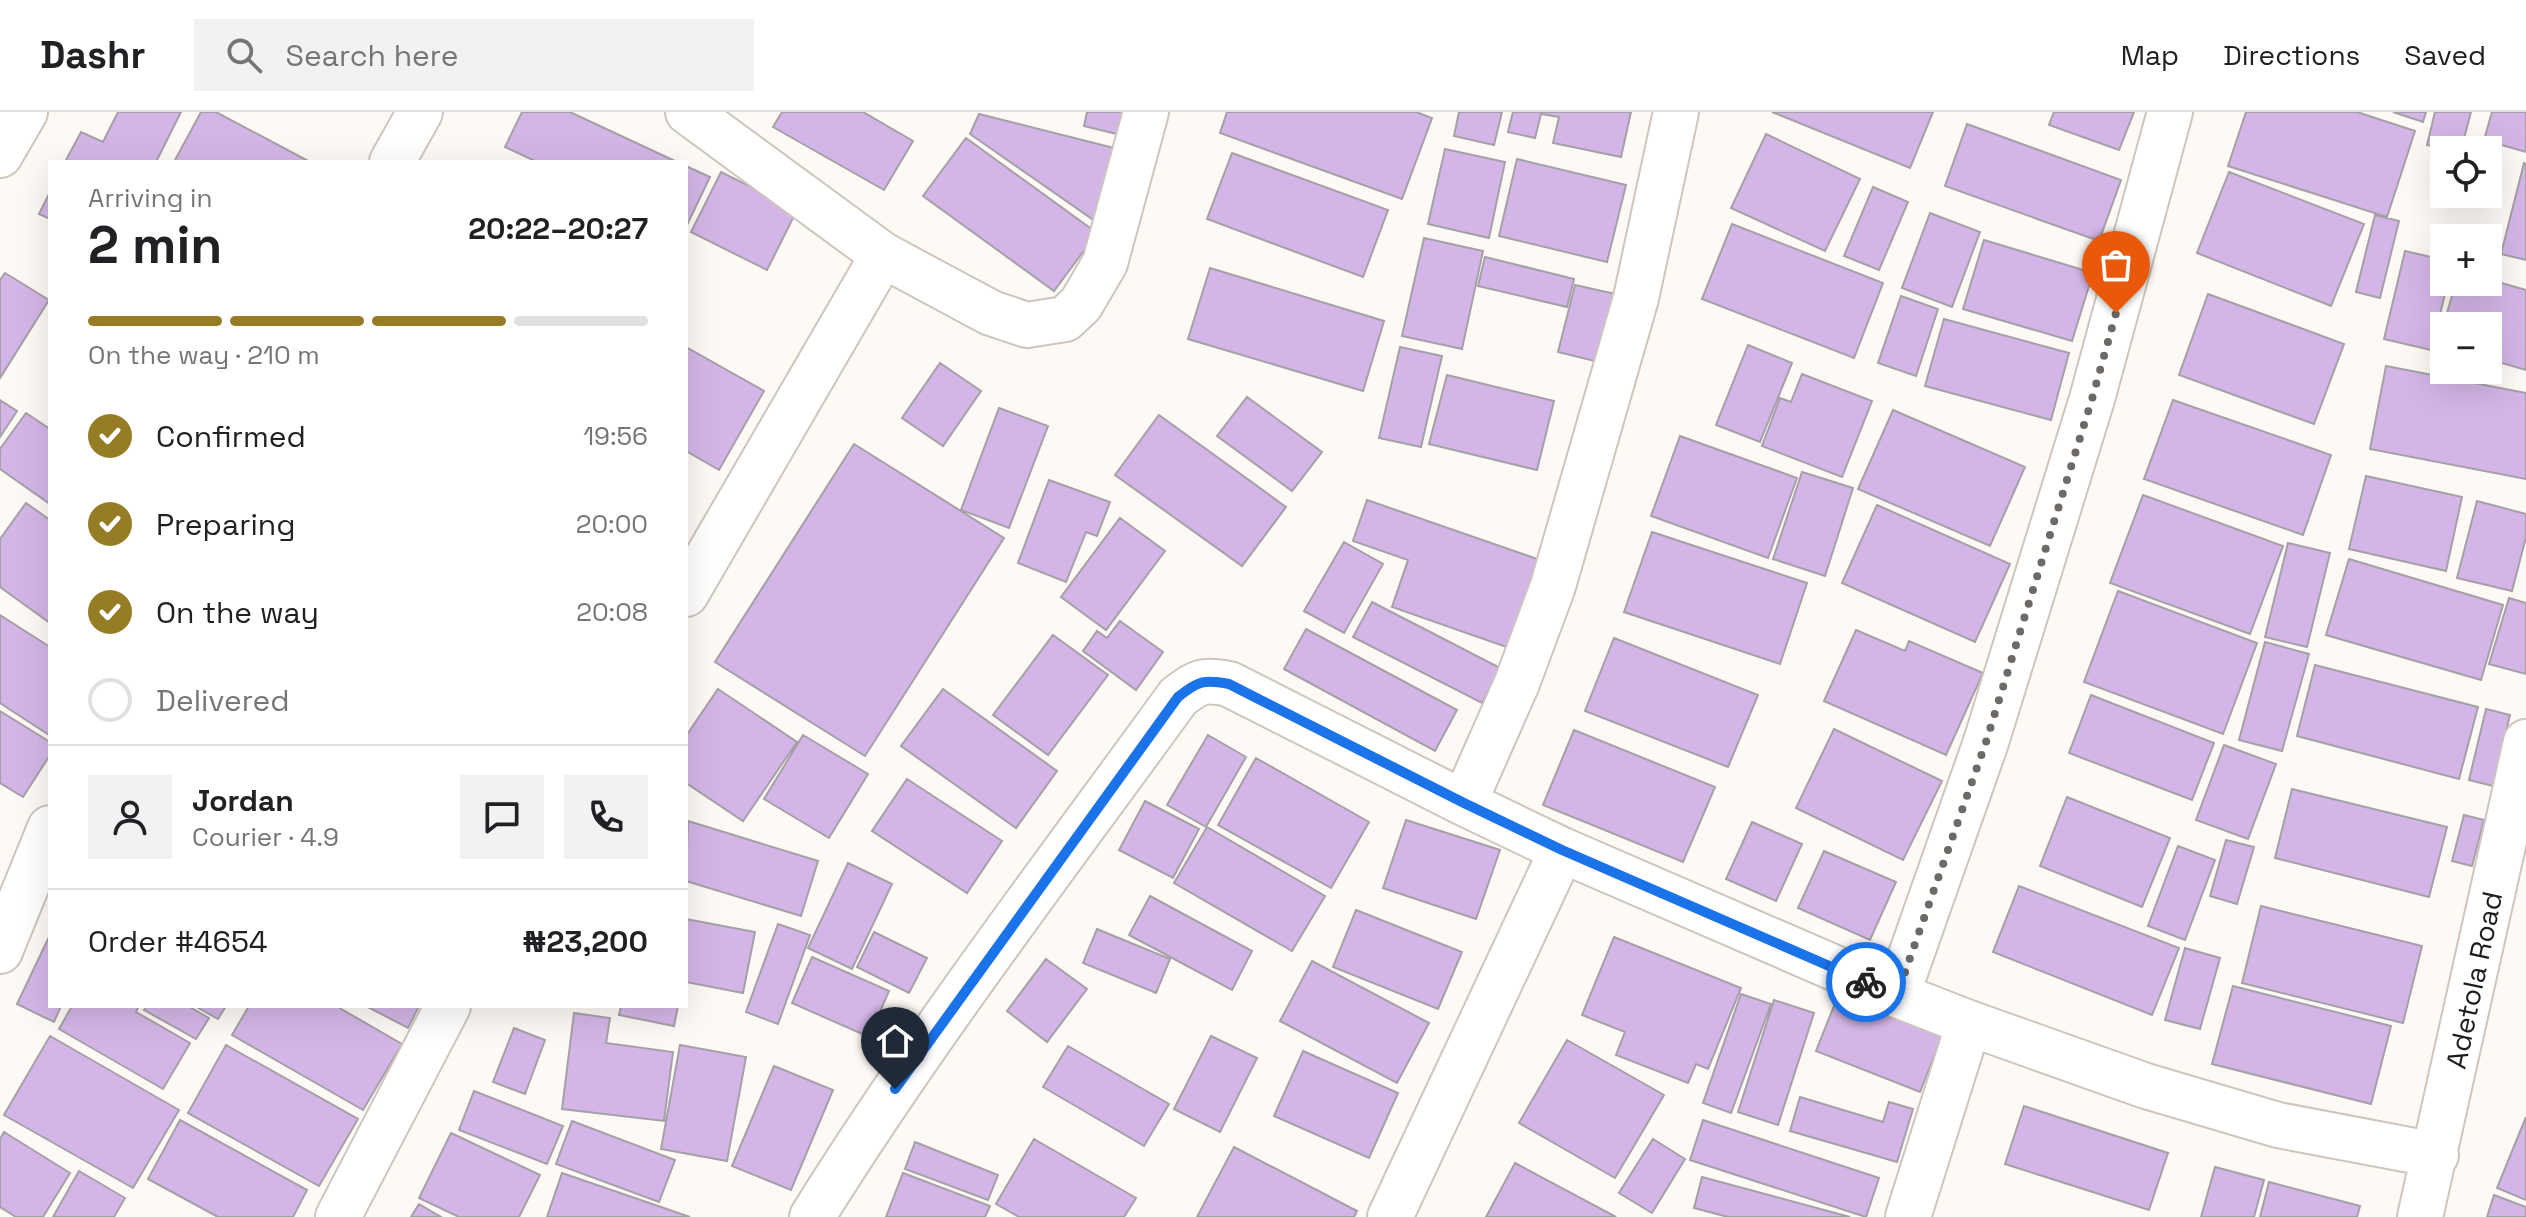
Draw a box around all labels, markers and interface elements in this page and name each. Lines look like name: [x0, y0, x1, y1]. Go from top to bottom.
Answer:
search box: [194, 19, 754, 91]
text: Dashr: [40, 31, 146, 79]
icon: search: [222, 33, 266, 77]
text: Search here: [286, 36, 458, 75]
text: Map: [2121, 37, 2179, 73]
text: Directions: [2223, 37, 2360, 73]
text: Saved: [2404, 37, 2486, 73]
map controls: [2430, 136, 2502, 384]
button: locate: [2430, 136, 2502, 208]
text: Arriving in: [88, 181, 212, 215]
text: 20:22–20:27: [468, 209, 648, 248]
text: 2 min: [88, 212, 222, 278]
button: +: [2430, 224, 2502, 296]
pin: [2082, 231, 2150, 313]
icon: bag: [2094, 243, 2138, 287]
button: −: [2430, 312, 2502, 384]
text: On the way · 210 m: [88, 338, 320, 372]
icon: check: [88, 414, 132, 458]
text: Confirmed: [156, 417, 306, 456]
text: 19:56: [583, 419, 648, 453]
icon: check: [88, 502, 132, 546]
text: Preparing: [156, 505, 295, 544]
text: 20:00: [576, 507, 648, 541]
icon: check: [88, 590, 132, 634]
text: On the way: [156, 593, 319, 632]
text: 20:08: [576, 595, 648, 629]
text: Delivered: [156, 681, 290, 720]
button: person: [88, 775, 172, 859]
button: chat: [460, 775, 544, 859]
button: phone: [564, 775, 648, 859]
text: Jordan: [192, 781, 294, 820]
text: Courier · 4.9: [192, 820, 339, 854]
street label: Adetola Road: [2438, 888, 2510, 1072]
text: Order #4654: [88, 922, 268, 961]
text: ₦23,200: [522, 922, 648, 961]
courier: [1826, 942, 1906, 1022]
icon: bike: [1844, 960, 1888, 1004]
pin: [861, 1007, 929, 1089]
icon: home: [873, 1019, 917, 1063]

